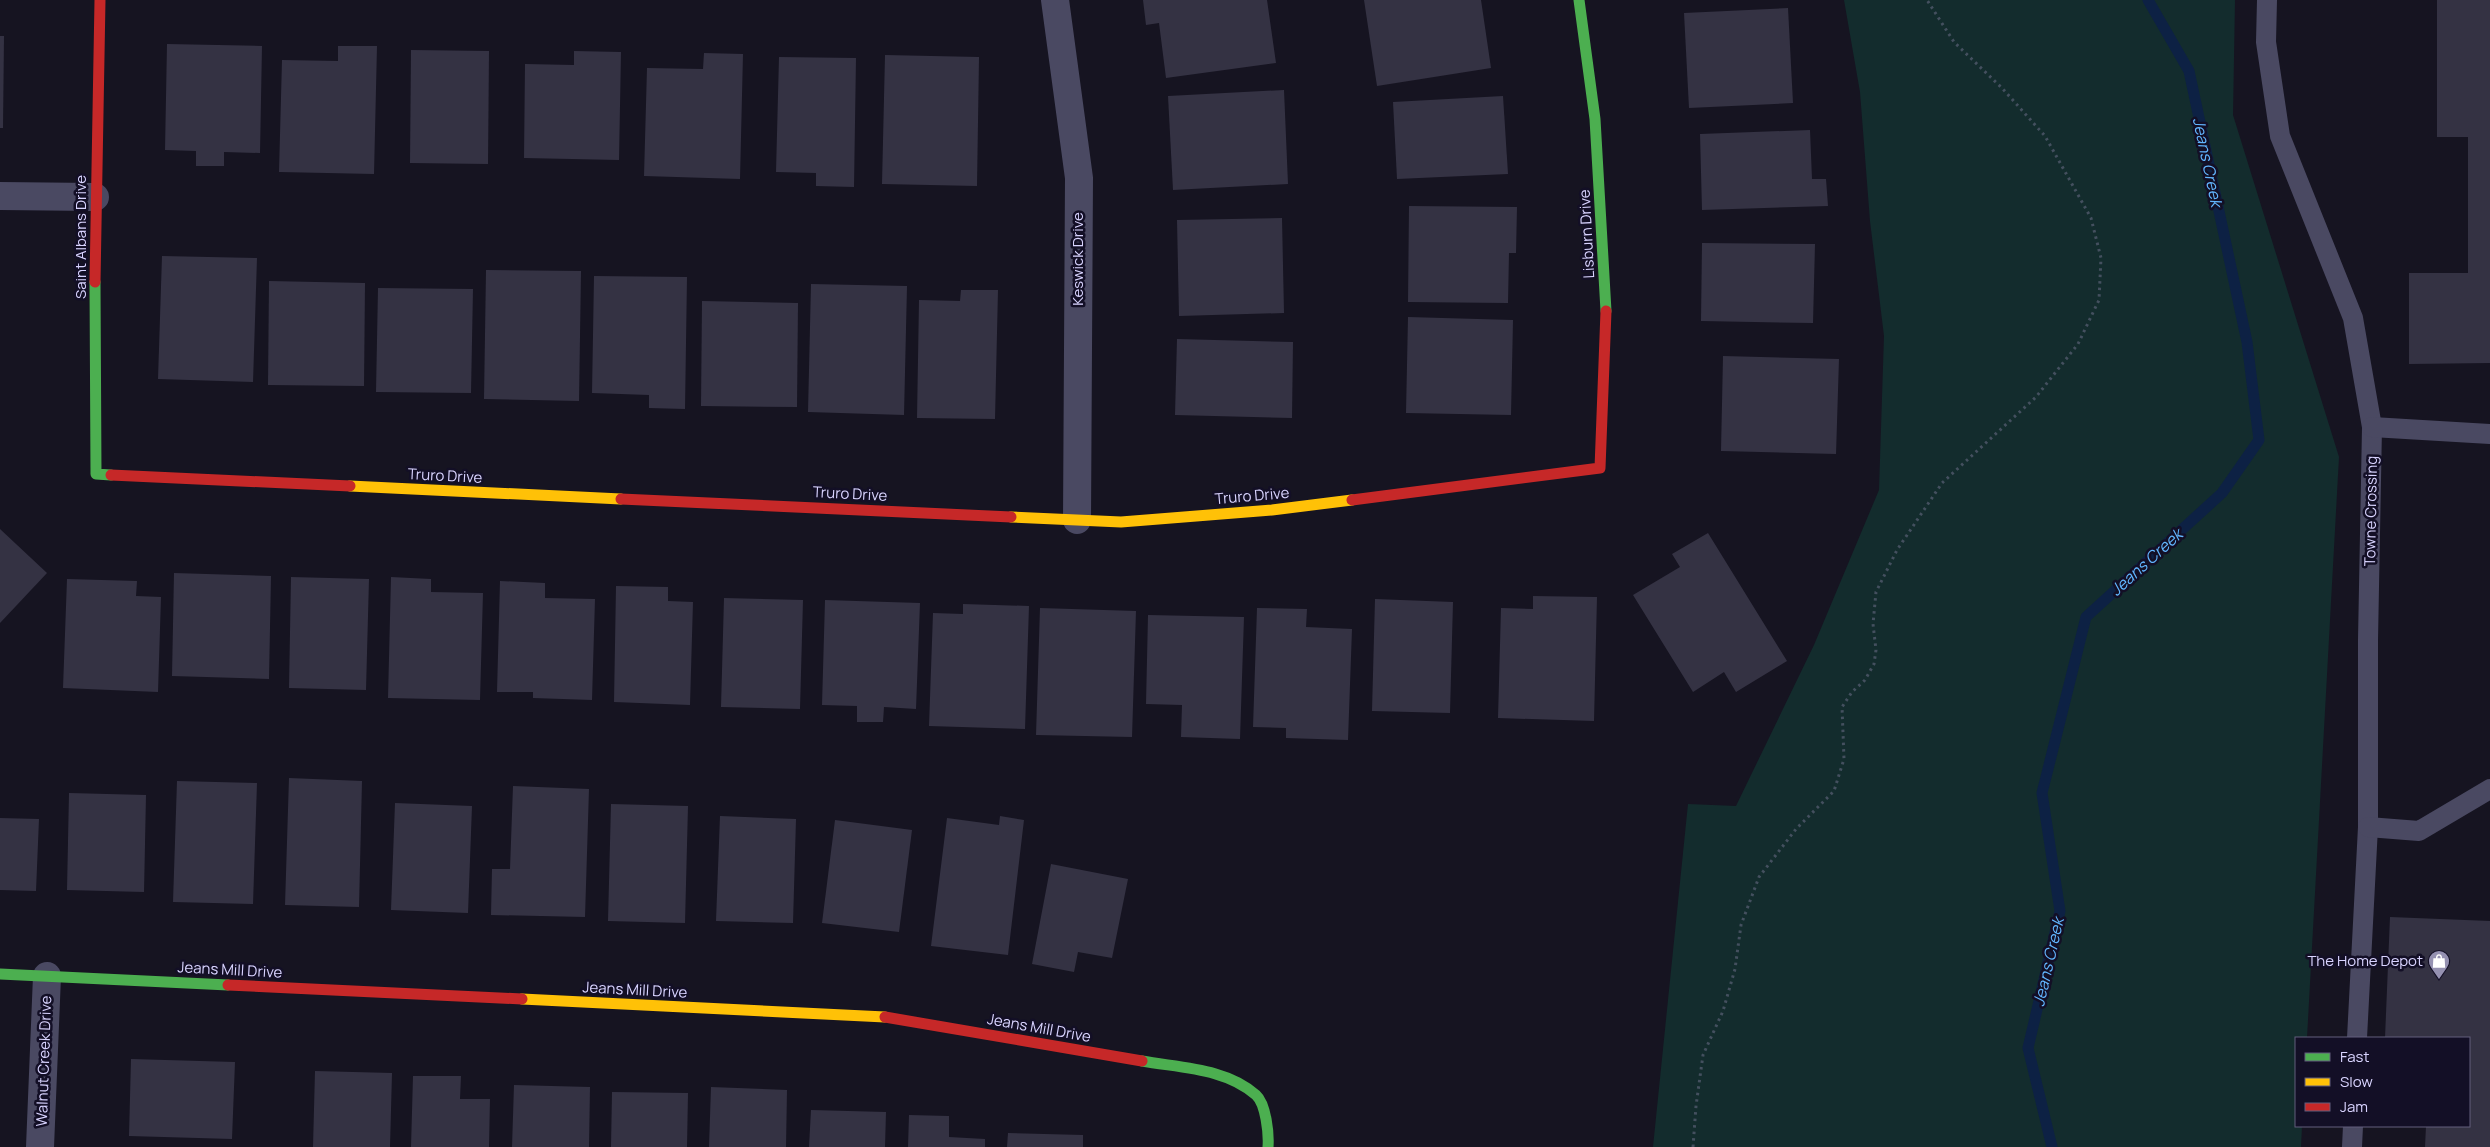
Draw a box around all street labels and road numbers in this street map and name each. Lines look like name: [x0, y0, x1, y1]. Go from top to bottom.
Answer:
street label: Saint Albans Drive: [70, 175, 91, 299]
street label: Lisburn Drive: [1574, 189, 1599, 279]
street label: Keswick Drive: [1067, 212, 1088, 306]
street label: Towne Crossing: [2359, 456, 2382, 566]
street label: Truro Drive: [407, 463, 483, 488]
street label: Truro Drive: [812, 481, 888, 506]
street label: Truro Drive: [1214, 482, 1290, 509]
street label: Jeans Mill Drive: [177, 956, 283, 983]
street label: Jeans Mill Drive: [582, 976, 688, 1003]
street label: Walnut Creek Drive: [31, 995, 56, 1127]
street label: Jeans Mill Drive: [986, 1008, 1093, 1047]

